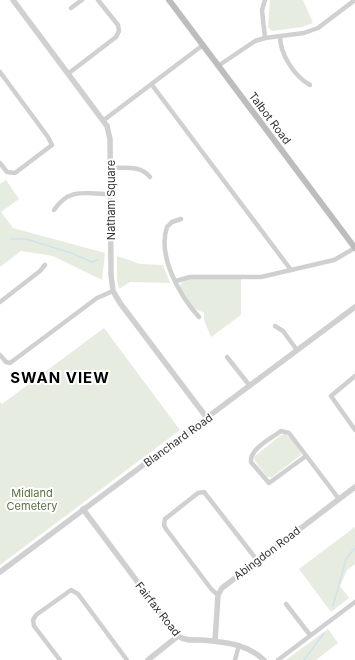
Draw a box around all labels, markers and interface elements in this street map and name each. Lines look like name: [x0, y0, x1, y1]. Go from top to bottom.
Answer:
street label: Talbot Road: [246, 89, 294, 147]
street label: Natham Square: [104, 160, 118, 240]
district label: SWAN VIEW: [10, 368, 110, 387]
street label: Blanchard Road: [141, 410, 215, 470]
park label: Midland Cemetery: [7, 486, 57, 513]
street label: Abingdon Road: [231, 523, 303, 583]
street label: Fairfax Road: [132, 579, 184, 639]

